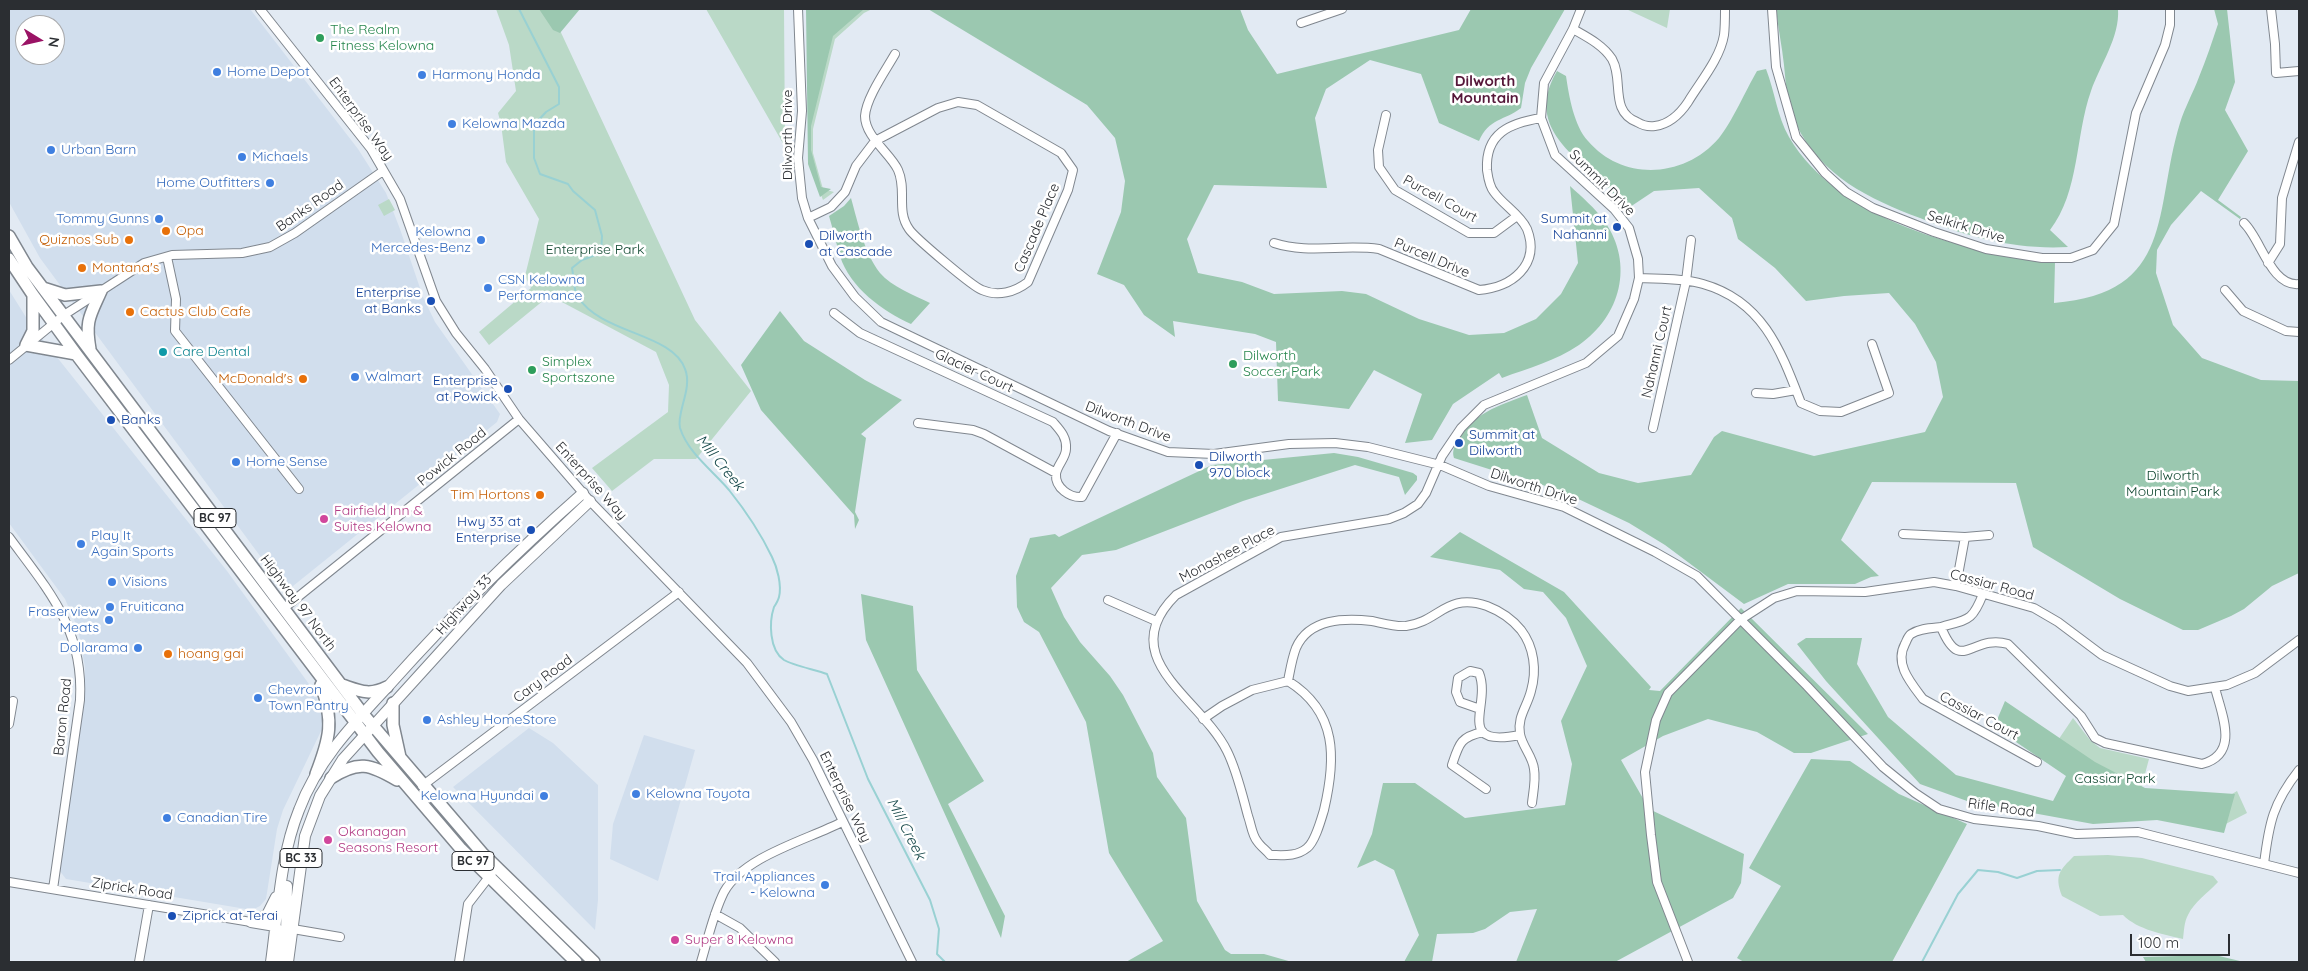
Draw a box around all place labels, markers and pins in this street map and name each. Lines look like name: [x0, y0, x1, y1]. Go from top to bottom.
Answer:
place label: The Realm Fitness Kelowna: [330, 22, 434, 54]
marker: The Realm Fitness Kelowna: [314, 32, 326, 44]
place label: Home Depot: [227, 64, 310, 80]
marker: Home Depot: [211, 66, 223, 78]
place label: Harmony Honda: [432, 67, 541, 83]
marker: Harmony Honda: [416, 69, 428, 81]
place label: Kelowna Mazda: [462, 116, 565, 132]
marker: Kelowna Mazda: [446, 118, 458, 130]
place label: Urban Barn: [61, 142, 136, 158]
marker: Urban Barn: [45, 144, 57, 156]
place label: Michaels: [252, 149, 308, 165]
marker: Michaels: [236, 151, 248, 163]
place label: Home Outfitters: [156, 175, 260, 191]
marker: Home Outfitters: [264, 177, 276, 189]
place label: Tommy Gunns: [56, 211, 149, 227]
place label: Summit at Nahanni: [1541, 211, 1607, 243]
marker: Tommy Gunns: [153, 213, 165, 225]
marker: Summit at Nahanni: [1611, 221, 1623, 233]
place label: Opa: [176, 223, 204, 239]
place label: Kelowna Mercedes-Benz: [371, 224, 471, 256]
marker: Opa: [160, 225, 172, 237]
place label: Dilworth at Cascade: [819, 228, 892, 260]
place label: Quiznos Sub: [39, 232, 119, 248]
marker: Quiznos Sub: [123, 234, 135, 246]
marker: Kelowna Mercedes-Benz: [475, 234, 487, 246]
marker: Dilworth at Cascade: [803, 238, 815, 250]
place label: Montana's: [92, 260, 159, 276]
marker: Montana's: [76, 262, 88, 274]
place label: CSN Kelowna Performance: [498, 272, 585, 304]
marker: CSN Kelowna Performance: [482, 282, 494, 294]
place label: Enterprise at Banks: [356, 285, 421, 318]
marker: Enterprise at Banks: [425, 295, 437, 307]
place label: Cactus Club Cafe: [140, 304, 251, 320]
marker: Cactus Club Cafe: [124, 306, 136, 318]
place label: Care Dental: [173, 344, 250, 360]
marker: Care Dental: [157, 346, 169, 358]
place label: Dilworth Soccer Park: [1243, 348, 1321, 381]
place label: Simplex Sportszone: [542, 354, 615, 387]
marker: Dilworth Soccer Park: [1227, 358, 1239, 370]
marker: Simplex Sportszone: [526, 364, 538, 376]
place label: Walmart: [365, 369, 421, 385]
place label: McDonald's: [218, 371, 293, 387]
marker: Walmart: [349, 371, 361, 383]
marker: McDonald's: [297, 373, 309, 385]
place label: Enterprise at Powick: [433, 373, 498, 406]
marker: Enterprise at Powick: [502, 383, 514, 395]
place label: Banks: [121, 412, 161, 428]
marker: Banks: [105, 414, 117, 426]
place label: Summit at Dilworth: [1469, 427, 1535, 460]
marker: Summit at Dilworth: [1453, 437, 1465, 449]
place label: Dilworth 970 block: [1209, 449, 1270, 482]
place label: Home Sense: [246, 454, 327, 470]
marker: Home Sense: [230, 456, 242, 468]
marker: Dilworth 970 block: [1193, 459, 1205, 471]
place label: Tim Hortons: [450, 487, 530, 503]
marker: Tim Hortons: [534, 489, 546, 501]
place label: Fairfield Inn & Suites Kelowna: [334, 503, 432, 536]
marker: Fairfield Inn & Suites Kelowna: [318, 513, 330, 525]
place label: Hwy 33 at Enterprise: [456, 514, 521, 546]
marker: Hwy 33 at Enterprise: [525, 524, 537, 536]
place label: Play It Again Sports: [91, 528, 174, 560]
marker: Play It Again Sports: [75, 538, 87, 550]
place label: Visions: [122, 574, 167, 590]
marker: Visions: [106, 576, 118, 588]
place label: Fruiticana: [120, 599, 184, 615]
marker: Fruiticana: [104, 601, 116, 613]
place label: Fraserview Meats: [28, 604, 99, 636]
marker: Fraserview Meats: [103, 614, 115, 626]
place label: Dollarama: [59, 640, 128, 656]
marker: Dollarama: [132, 642, 144, 654]
place label: hoang gai: [178, 646, 244, 662]
marker: hoang gai: [162, 648, 174, 660]
place label: Chevron Town Pantry: [268, 682, 349, 714]
marker: Chevron Town Pantry: [252, 692, 264, 704]
place label: Ashley HomeStore: [437, 712, 556, 728]
marker: Ashley HomeStore: [421, 714, 433, 726]
place label: Kelowna Toyota: [646, 786, 750, 802]
place label: Kelowna Hyundai: [420, 788, 534, 804]
marker: Kelowna Toyota: [630, 788, 642, 800]
marker: Kelowna Hyundai: [538, 790, 550, 802]
place label: Canadian Tire: [177, 810, 268, 826]
marker: Canadian Tire: [161, 812, 173, 824]
place label: Okanagan Seasons Resort: [338, 824, 438, 856]
marker: Okanagan Seasons Resort: [322, 834, 334, 846]
place label: Trail Appliances - Kelowna: [713, 869, 815, 902]
marker: Trail Appliances - Kelowna: [819, 879, 831, 891]
place label: Ziprick at Terai: [182, 908, 278, 924]
marker: Ziprick at Terai: [166, 910, 178, 922]
place label: Super 8 Kelowna: [685, 932, 794, 948]
marker: Super 8 Kelowna: [669, 934, 681, 946]

